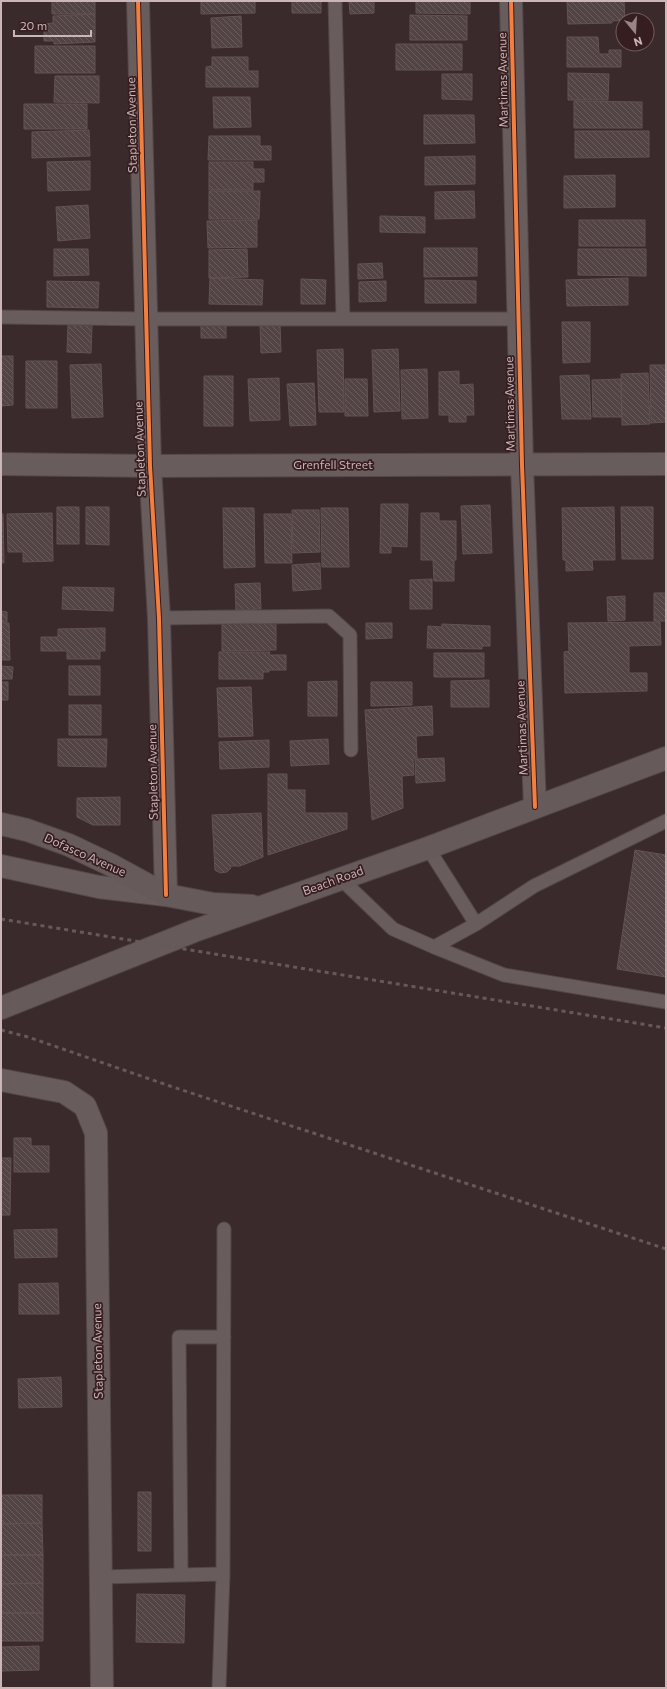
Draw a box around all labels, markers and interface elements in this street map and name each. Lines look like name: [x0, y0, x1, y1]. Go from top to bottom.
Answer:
scale bar: [14, 12, 91, 38]
north arrow: [615, 12, 655, 52]
text: 20 m: [20, 18, 47, 32]
street label: Martimas Avenue: [494, 32, 510, 128]
text: N: [632, 35, 644, 49]
street label: Stapleton Avenue: [123, 77, 139, 173]
street label: Martimas Avenue: [501, 356, 517, 452]
street label: Stapleton Avenue: [130, 401, 148, 497]
street label: Grenfell Street: [293, 457, 373, 471]
street label: Martimas Avenue: [512, 680, 530, 776]
street label: Stapleton Avenue: [144, 724, 160, 820]
street label: Dofasco Avenue: [43, 830, 128, 878]
street label: Beach Road: [300, 863, 365, 897]
street label: Stapleton Avenue: [89, 1303, 105, 1399]

